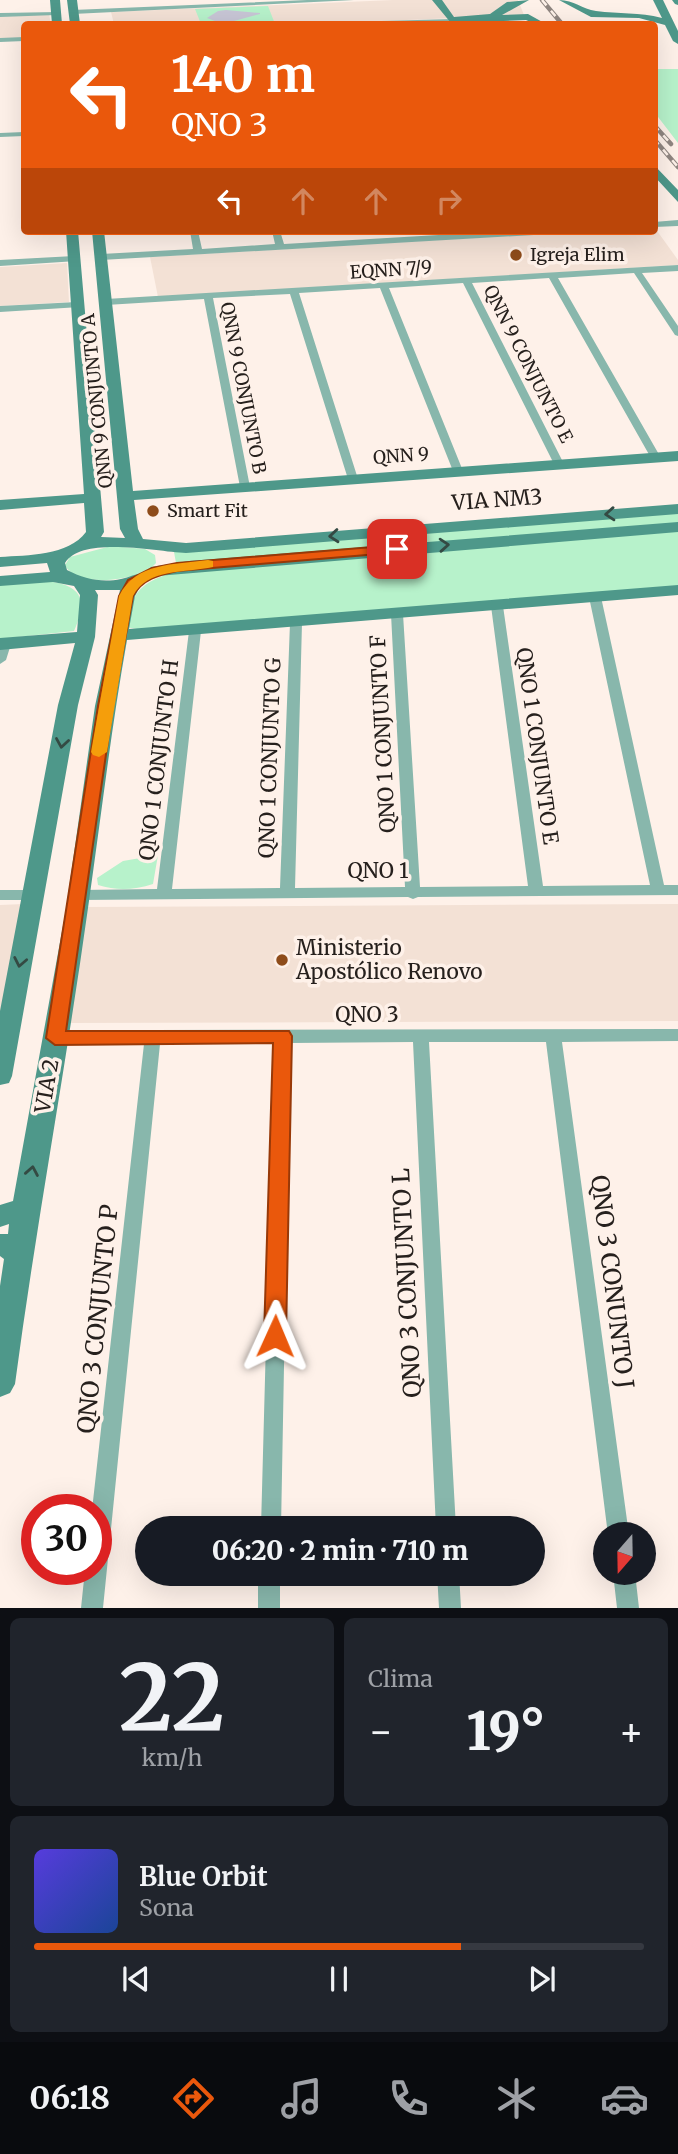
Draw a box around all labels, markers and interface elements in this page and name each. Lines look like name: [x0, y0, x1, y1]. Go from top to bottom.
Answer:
text: 140 m: [171, 44, 315, 105]
icon: left: [56, 49, 147, 140]
text: QNO 3: [171, 105, 268, 145]
icon: left: [211, 182, 249, 220]
icon: ahead: [284, 182, 322, 220]
icon: ahead: [357, 182, 395, 220]
icon: right: [430, 182, 468, 220]
place label: Igreja Elim: [530, 243, 625, 266]
marker: Igreja Elim: [508, 247, 524, 263]
street label: EQNN 7/9: [349, 255, 433, 284]
street label: QNN 9 CONJUNTO E: [479, 281, 578, 447]
street label: QNN 9 CONJUNTO B: [216, 300, 271, 476]
street label: QNN 9 CONJUNTO A: [76, 312, 117, 489]
street label: QNN 9: [372, 442, 430, 469]
street label: VIA NM3: [450, 483, 543, 516]
place label: Smart Fit: [167, 499, 248, 522]
marker: Smart Fit: [145, 503, 161, 519]
one-way arrow: [604, 507, 615, 522]
pin: [367, 519, 427, 579]
one-way arrow: [328, 528, 339, 543]
icon: arrive: [378, 530, 416, 568]
one-way arrow: [439, 538, 450, 553]
street label: QNO 1 CONJUNTO F: [364, 634, 401, 834]
street label: QNO 1 CONJUNTO E: [510, 646, 565, 847]
street label: QNO 1 CONJUNTO G: [253, 657, 286, 859]
street label: QNO 1 CONJUNTO H: [133, 658, 184, 862]
one-way arrow: [54, 737, 69, 749]
street label: QNO 1: [348, 857, 408, 884]
place label: Ministerio Apostólico Renovo: [295, 934, 483, 985]
marker: Ministerio Apostólico Renovo: [274, 952, 290, 968]
one-way arrow: [14, 956, 29, 968]
street label: QNO 3: [335, 1001, 399, 1028]
street label: VIA 2: [28, 1057, 65, 1116]
one-way arrow: [24, 1166, 39, 1177]
street label: QNO 3 CONJUNTO L: [385, 1168, 428, 1398]
street label: QNO 3 CONUNTO J: [584, 1173, 641, 1391]
street label: QNO 3 CONJUNTO P: [70, 1203, 125, 1435]
position arrow: [238, 1299, 312, 1373]
speed limit sign: 30: [21, 1494, 112, 1585]
north arrow: [593, 1522, 656, 1586]
map controls: [593, 1522, 656, 1585]
text: 06:20 · 2 min · 710 m: [212, 1534, 468, 1567]
text: 22: [119, 1640, 225, 1755]
text: Clima: [368, 1664, 433, 1693]
text: 19°: [467, 1699, 545, 1764]
text: −: [368, 1708, 393, 1755]
text: +: [619, 1708, 644, 1755]
text: km/h: [142, 1743, 202, 1772]
text: Blue Orbit: [139, 1860, 268, 1893]
text: Sona: [139, 1893, 194, 1922]
icon: previous: [117, 1960, 155, 1998]
icon: pause: [320, 1960, 358, 1998]
icon: next: [523, 1960, 561, 1998]
icon: directions: [169, 2074, 218, 2123]
icon: music: [277, 2074, 326, 2123]
icon: phone: [384, 2074, 433, 2123]
icon: climate: [492, 2074, 541, 2123]
icon: car: [600, 2074, 649, 2123]
text: 06:18: [29, 2078, 110, 2118]

